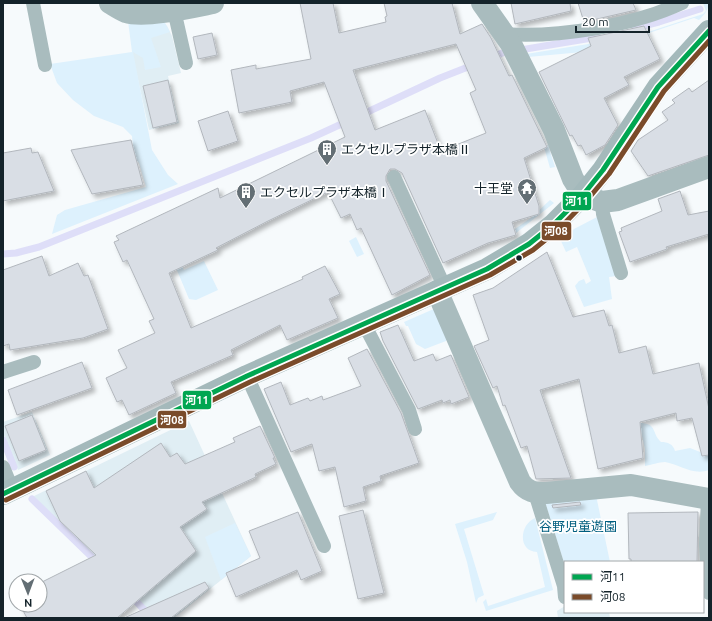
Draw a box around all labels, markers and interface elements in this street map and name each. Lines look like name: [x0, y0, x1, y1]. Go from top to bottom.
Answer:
scale bar: [576, 8, 649, 34]
text: 20 m: [582, 15, 609, 28]
building icon: エクセルプラザ本橋Ⅱ: [316, 138, 338, 166]
place label: エクセルプラザ本橋Ⅱ: [341, 142, 471, 156]
temple icon: 十王堂: [516, 177, 538, 205]
building icon: エクセルプラザ本橋Ⅰ: [235, 181, 257, 209]
place label: 十王堂: [474, 181, 513, 195]
place label: エクセルプラザ本橋Ⅰ: [260, 185, 390, 199]
line badge: 河11: [562, 191, 592, 211]
text: 河11: [565, 195, 589, 207]
line badge: 河08: [541, 221, 572, 241]
text: 河08: [544, 225, 568, 237]
unlabelled marker: [514, 253, 524, 263]
line badge: 河11: [182, 390, 212, 410]
text: 河11: [185, 394, 209, 406]
line badge: 河08: [157, 410, 187, 429]
text: 河08: [160, 414, 184, 426]
park label: 谷野児童遊園: [539, 519, 617, 533]
legend: [564, 561, 704, 613]
text: 河11: [600, 570, 626, 583]
north arrow: [8, 573, 48, 613]
text: 河08: [600, 590, 626, 603]
text: N: [24, 597, 32, 609]

